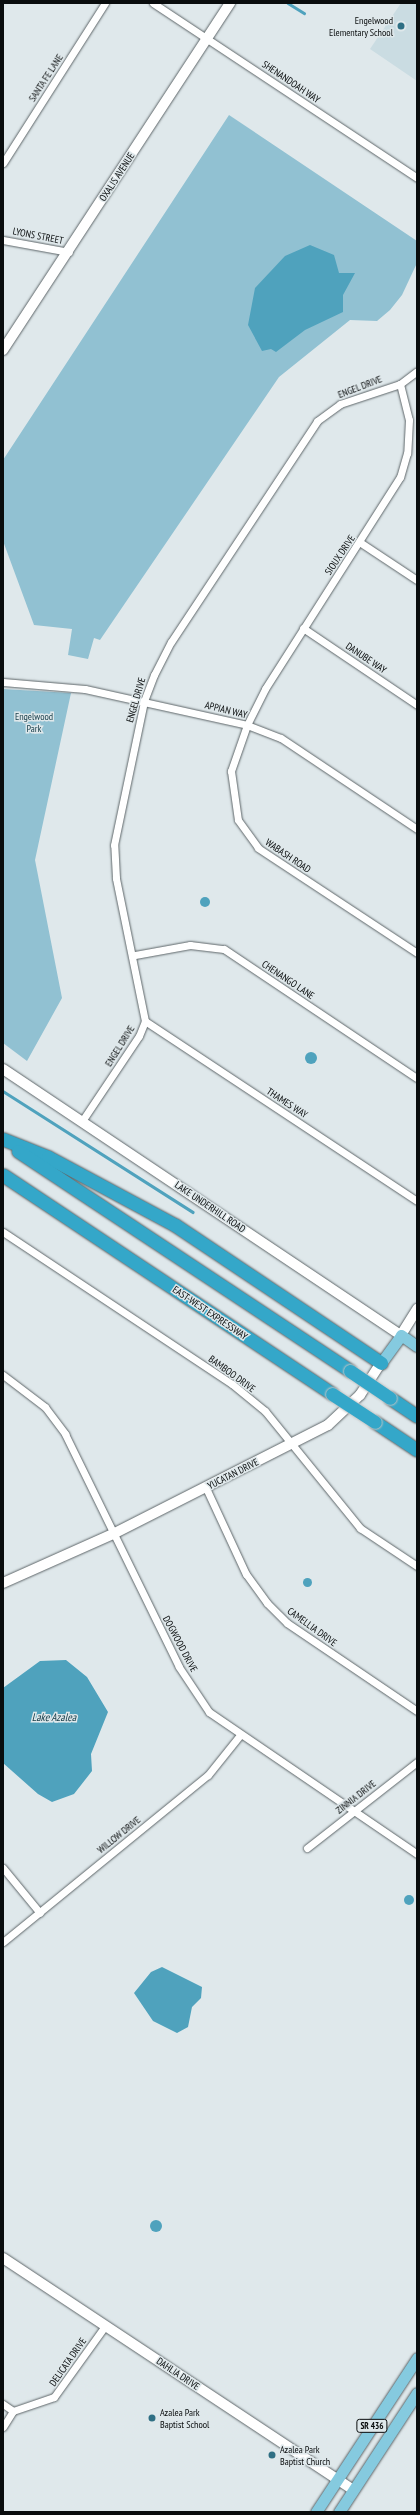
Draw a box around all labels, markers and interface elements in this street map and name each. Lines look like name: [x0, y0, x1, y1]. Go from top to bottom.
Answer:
place label: Engelwood Elementary School: [329, 14, 393, 38]
marker: Engelwood Elementary School: [396, 21, 406, 31]
street label: SANTA FE LANE: [26, 52, 66, 104]
street label: SHENANDOAH WAY: [260, 58, 322, 106]
street label: OXALIS AVENUE: [97, 150, 137, 204]
street label: LYONS STREET: [12, 225, 64, 247]
street label: ENGEL DRIVE: [336, 373, 384, 401]
street label: SIOUX DRIVE: [322, 533, 358, 577]
street label: DANUBE WAY: [343, 640, 389, 676]
street label: ENGEL DRIVE: [124, 676, 148, 724]
street label: APPIAN WAY: [203, 699, 249, 721]
park label: Engelwood Park: [15, 710, 53, 734]
street label: WABASH ROAD: [263, 836, 313, 876]
street label: CHENANGO LANE: [259, 958, 317, 1002]
street label: ENGEL DRIVE: [103, 1023, 137, 1069]
street label: THAMES WAY: [264, 1085, 310, 1121]
street label: LAKE UNDERHILL ROAD: [172, 1179, 248, 1235]
street label: EAST-WEST EXPRESSWAY: [170, 1283, 250, 1343]
street label: BAMBOO DRIVE: [206, 1353, 258, 1395]
street label: YUCATAN DRIVE: [205, 1456, 261, 1492]
street label: CAMELLIA DRIVE: [285, 1605, 339, 1649]
street label: DOGWOOD DRIVE: [160, 1614, 200, 1674]
water label: Lake Azalea: [32, 1710, 76, 1724]
street label: ZINNIA DRIVE: [333, 1778, 379, 1816]
street label: WILLOW DRIVE: [95, 1814, 143, 1856]
street label: DELICATA DRIVE: [47, 2335, 89, 2389]
street label: DAHLIA DRIVE: [154, 2355, 202, 2393]
place label: Azalea Park Baptist School: [160, 2406, 209, 2430]
marker: Azalea Park Baptist School: [147, 2413, 157, 2423]
road number: SR 436: [356, 2419, 388, 2433]
place label: Azalea Park Baptist Church: [280, 2443, 330, 2466]
marker: Azalea Park Baptist Church: [267, 2450, 277, 2460]

